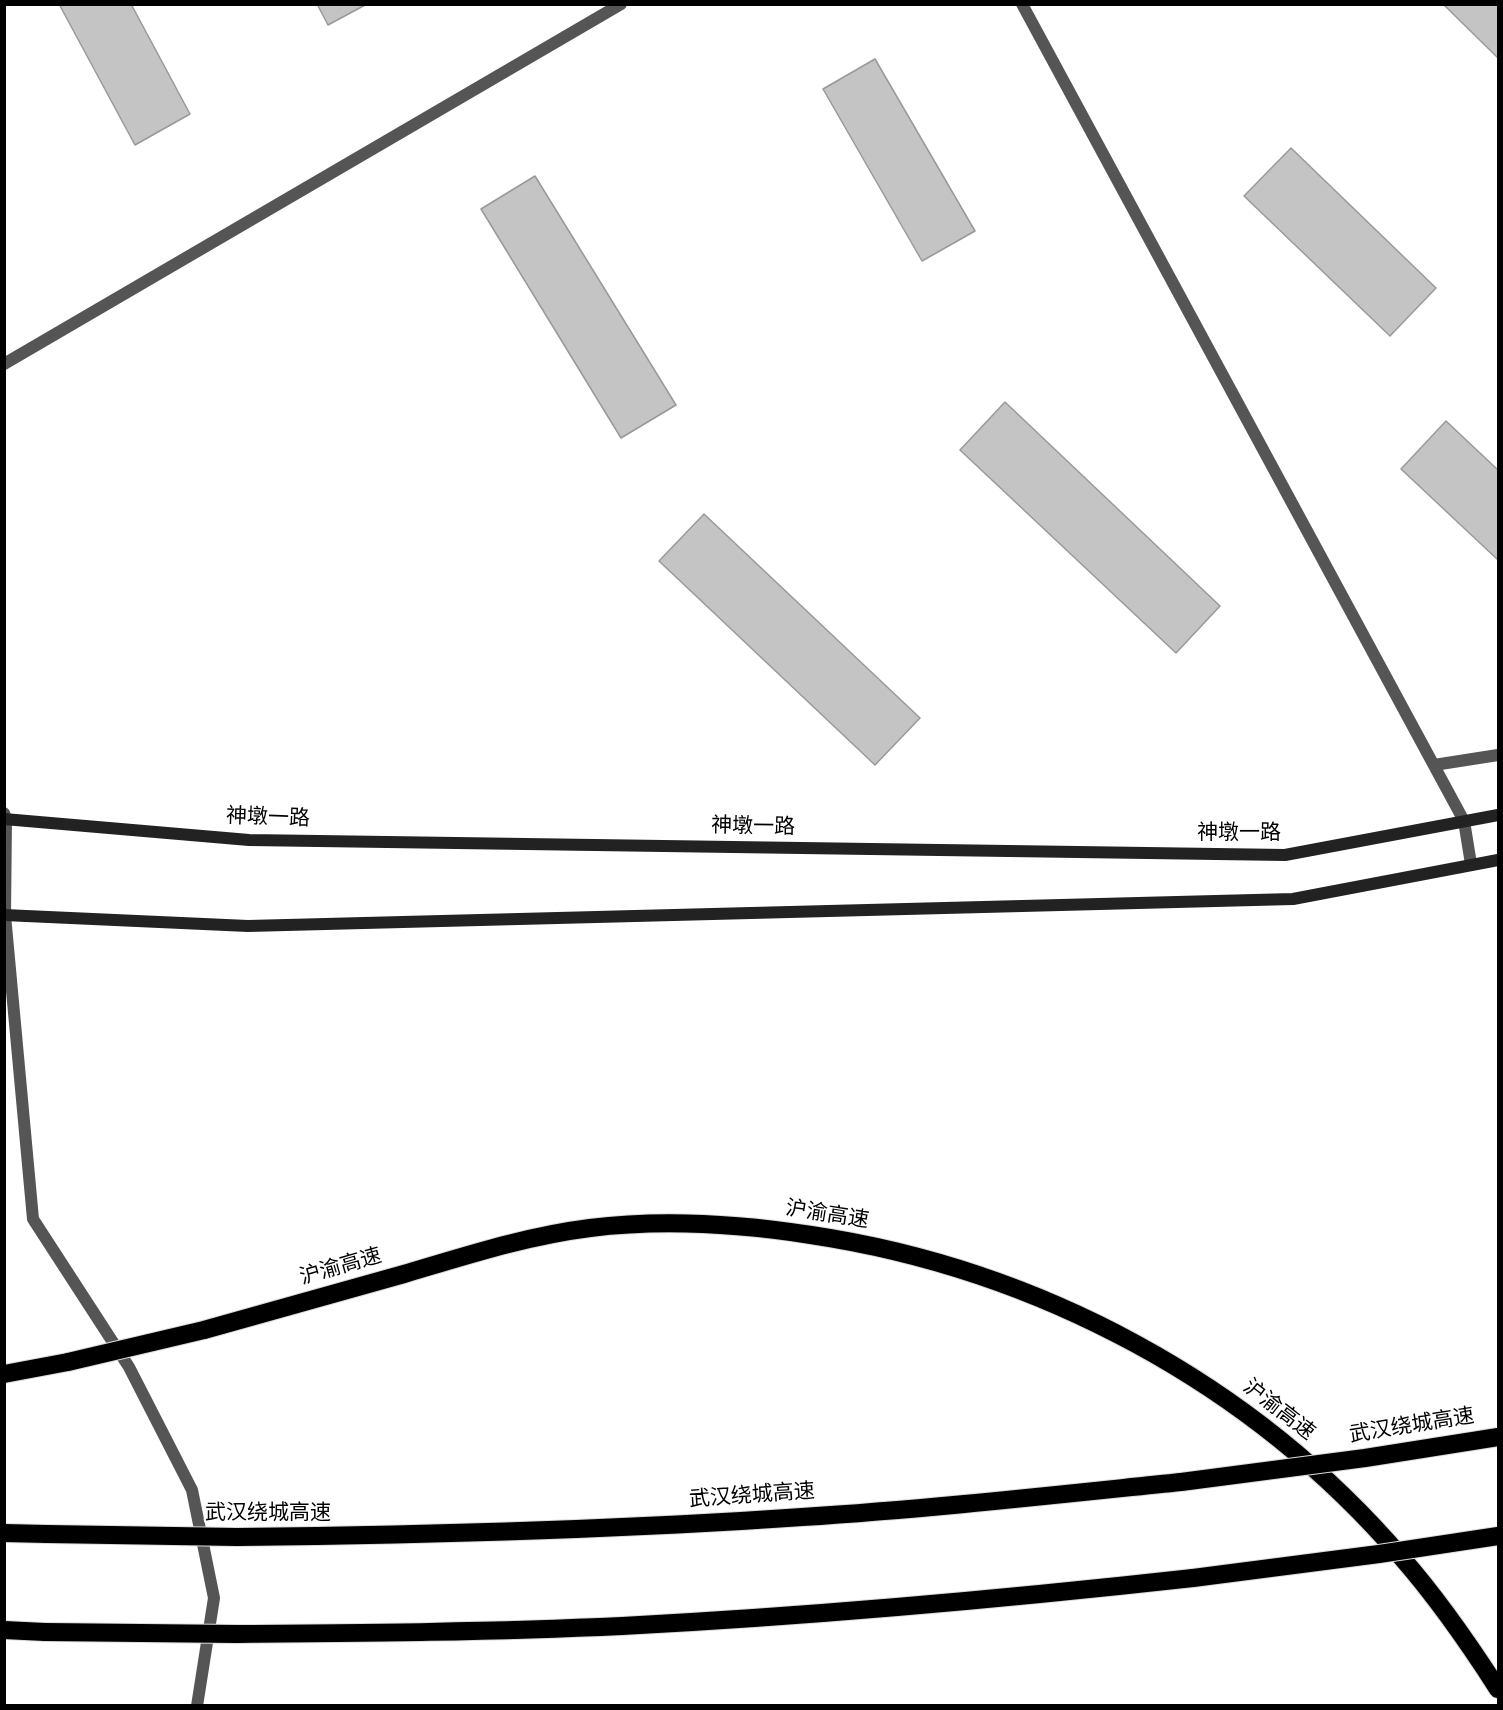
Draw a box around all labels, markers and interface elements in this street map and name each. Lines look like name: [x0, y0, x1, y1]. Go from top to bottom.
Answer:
street label: 神墩一路: [226, 805, 310, 833]
street label: 神墩一路: [711, 815, 795, 841]
street label: 神墩一路: [1197, 821, 1281, 847]
street label: 沪渝高速: [784, 1197, 870, 1235]
street label: 沪渝高速: [297, 1244, 385, 1292]
street label: 沪渝高速: [1237, 1375, 1319, 1447]
street label: 武汉绕城高速: [1348, 1405, 1476, 1449]
street label: 武汉绕城高速: [688, 1480, 816, 1514]
street label: 武汉绕城高速: [205, 1501, 331, 1527]

